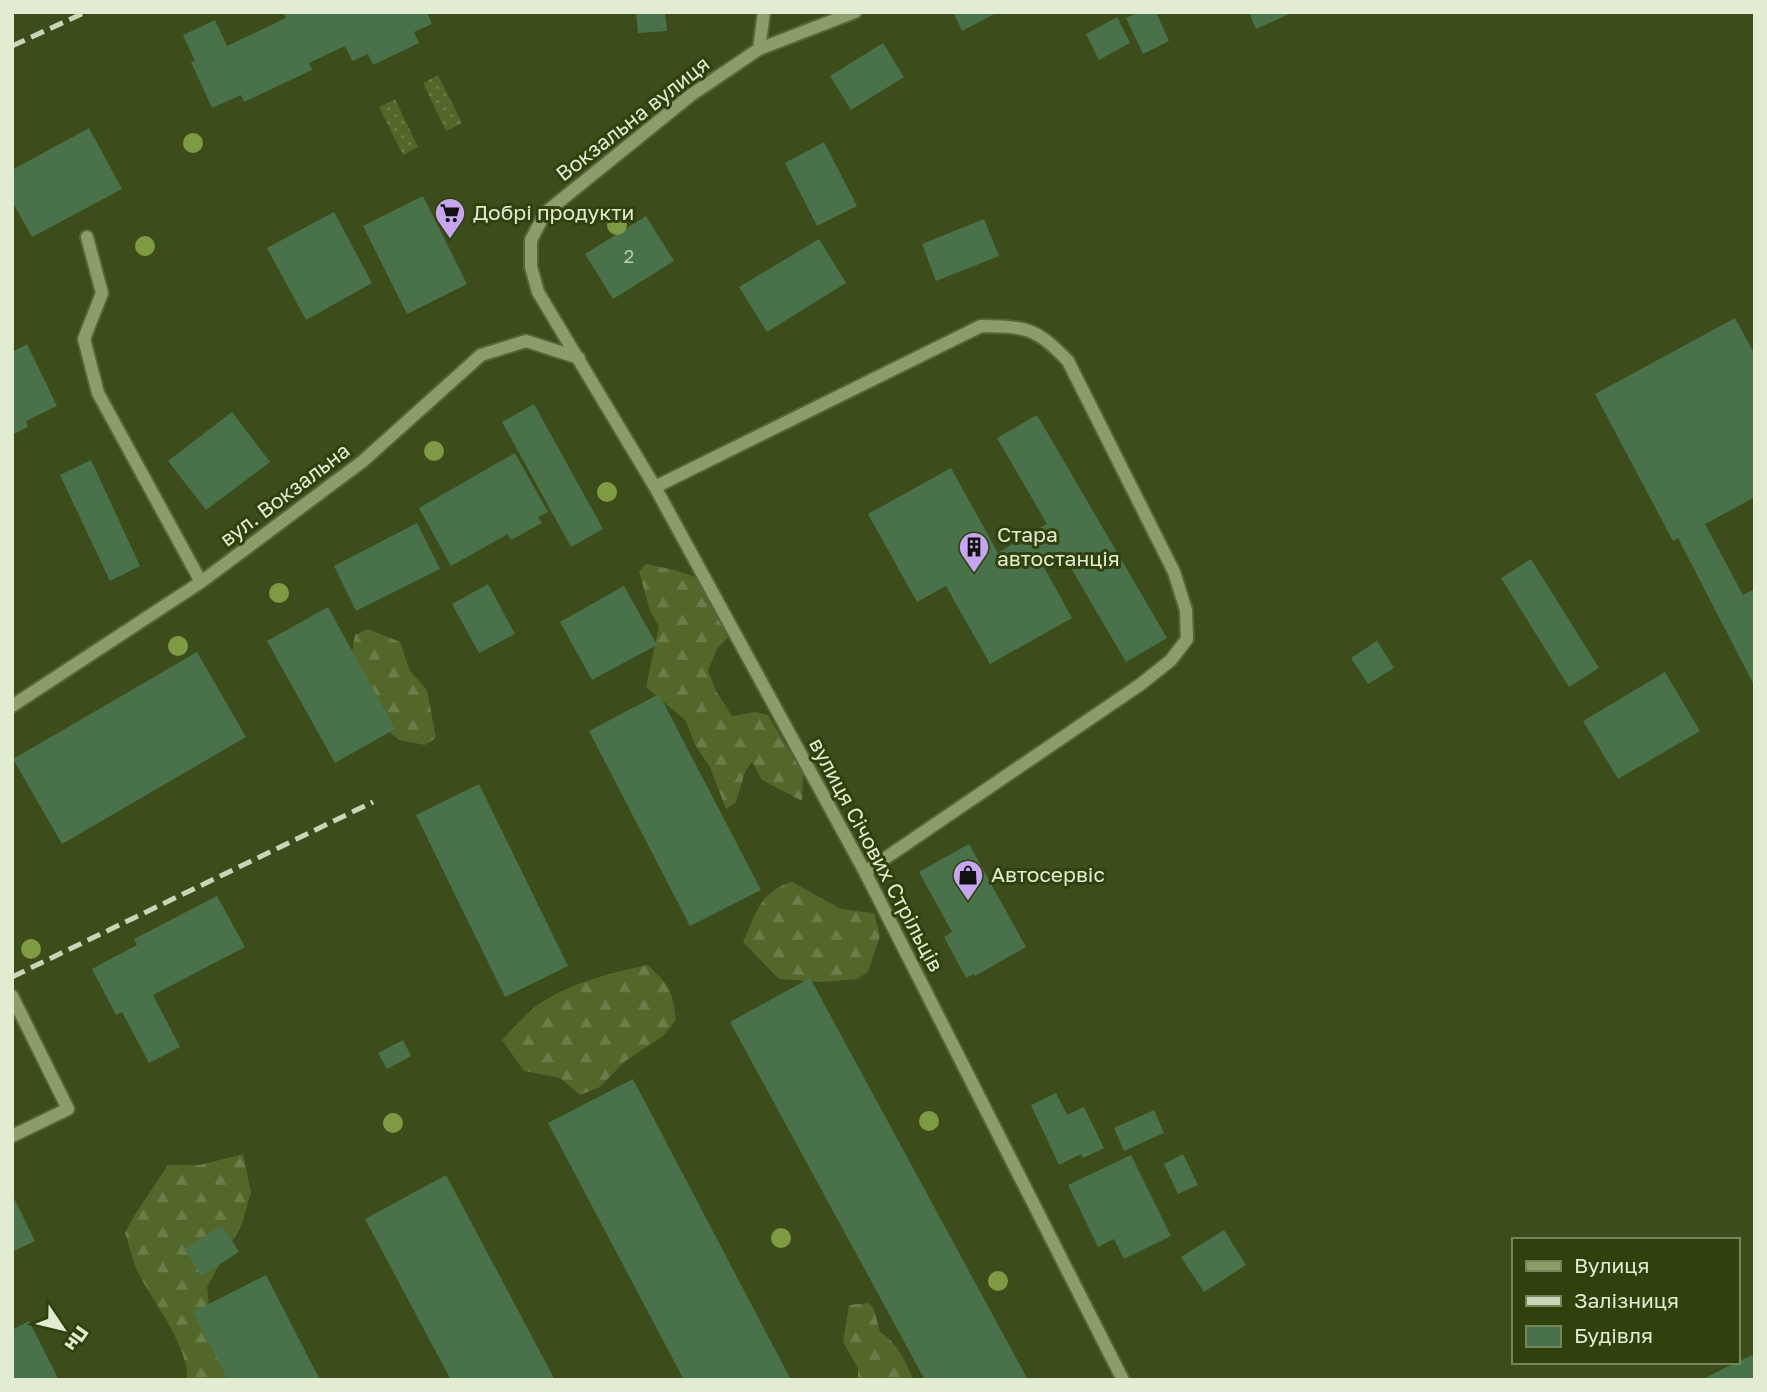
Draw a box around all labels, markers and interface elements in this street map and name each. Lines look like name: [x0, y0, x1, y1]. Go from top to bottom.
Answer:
street label: Вокзальна вулиця: [550, 50, 714, 186]
supermarket icon: Добрі продукти: [433, 196, 467, 240]
place label: Добрі продукти: [473, 199, 634, 225]
house number: 2: [624, 245, 634, 267]
street label: вул. Вокзальна: [214, 437, 355, 552]
place label: Стара автостанція: [997, 521, 1120, 571]
building icon: Стара автостанція: [957, 530, 991, 574]
street label: вулиця Січових Стрільців: [804, 733, 950, 976]
shop icon: Автосервіс: [951, 858, 985, 902]
place label: Автосервіс: [991, 861, 1105, 887]
legend: [1512, 1238, 1739, 1364]
text: Вулиця: [1574, 1252, 1650, 1278]
text: Залізниця: [1574, 1287, 1679, 1313]
north arrow: [28, 1294, 98, 1364]
text: Пн: [61, 1322, 94, 1356]
text: Будівля: [1574, 1322, 1653, 1348]

